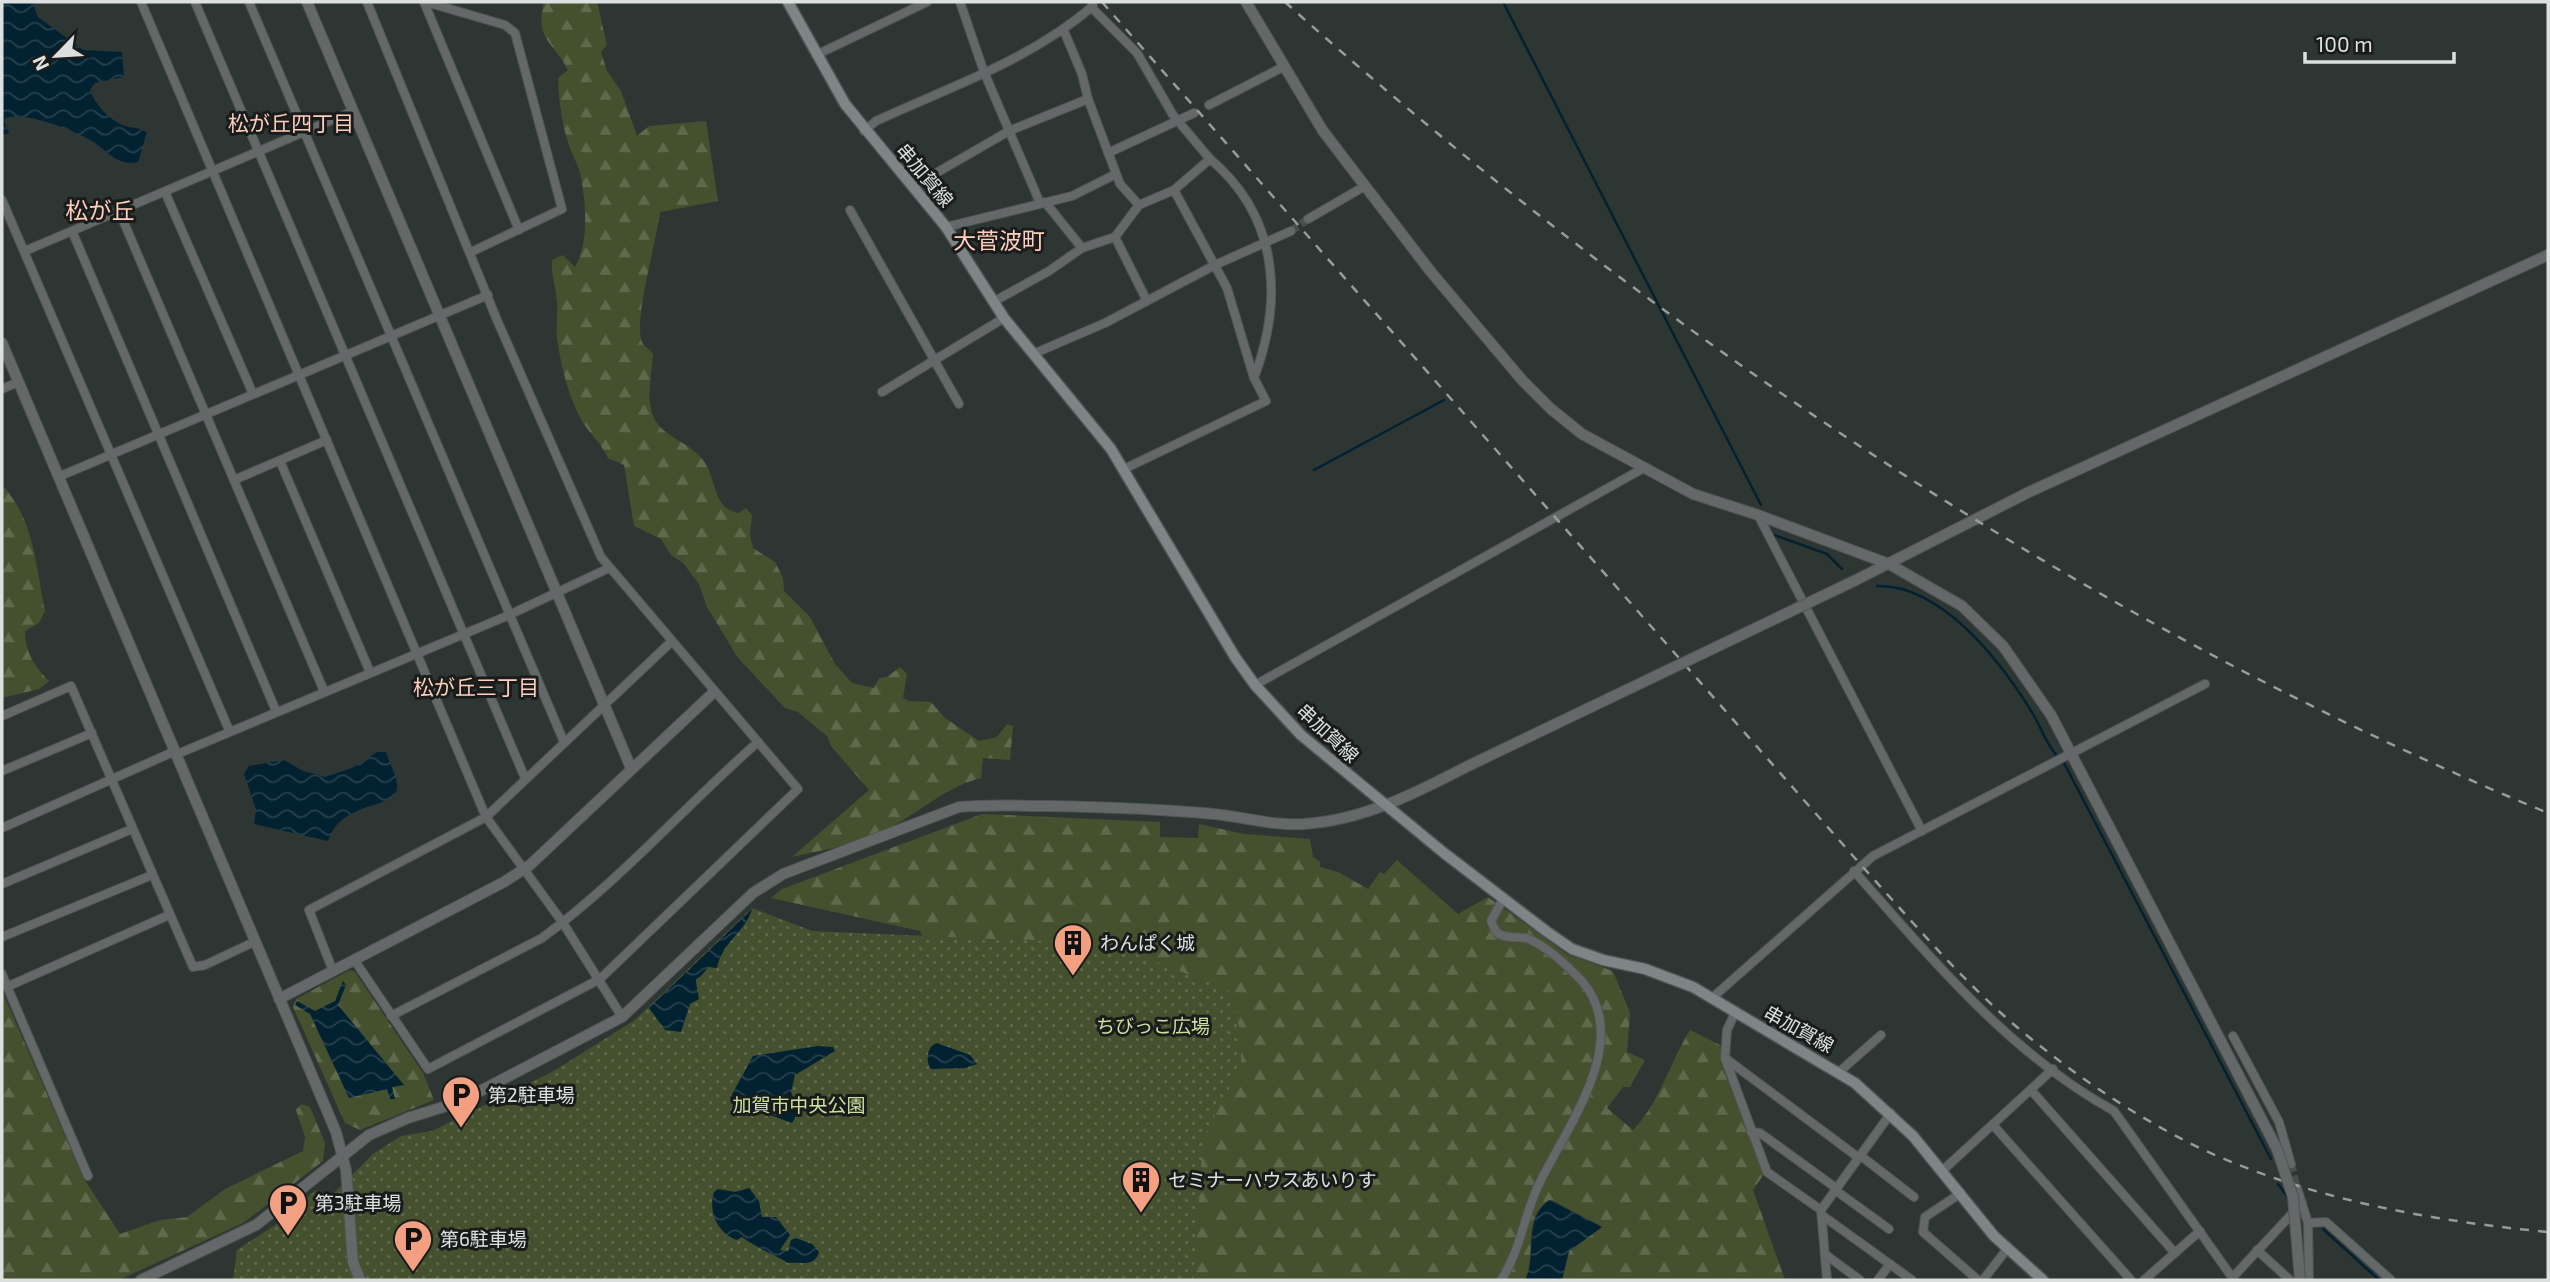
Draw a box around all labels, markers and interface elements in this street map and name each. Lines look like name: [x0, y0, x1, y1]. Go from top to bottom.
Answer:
north arrow: [21, 21, 91, 91]
scale bar: [2305, 21, 2454, 65]
text: 100 m: [2316, 31, 2373, 56]
text: N: [27, 52, 53, 74]
district label: 松が丘四丁目: [228, 110, 354, 135]
street label: 串加賀線: [892, 138, 959, 211]
district label: 松が丘: [66, 196, 135, 224]
district label: 大菅波町: [953, 226, 1045, 254]
district label: 松が丘三丁目: [413, 674, 539, 699]
street label: 串加賀線: [1293, 698, 1364, 767]
building icon: わんぱく城: [1052, 922, 1094, 977]
place label: わんぱく城: [1100, 931, 1195, 954]
street label: 串加賀線: [1760, 1000, 1838, 1057]
park label: ちびっこ広場: [1096, 1014, 1210, 1037]
parking icon: 第2駐車場: [440, 1074, 482, 1129]
place label: 第2駐車場: [488, 1083, 575, 1106]
park label: 加賀市中央公園: [732, 1093, 866, 1116]
building icon: セミナーハウスあいりす: [1120, 1159, 1162, 1214]
place label: セミナーハウスあいりす: [1168, 1168, 1377, 1191]
parking icon: 第3駐車場: [267, 1182, 309, 1237]
place label: 第3駐車場: [315, 1191, 402, 1214]
parking icon: 第6駐車場: [392, 1218, 434, 1273]
place label: 第6駐車場: [440, 1227, 527, 1250]

